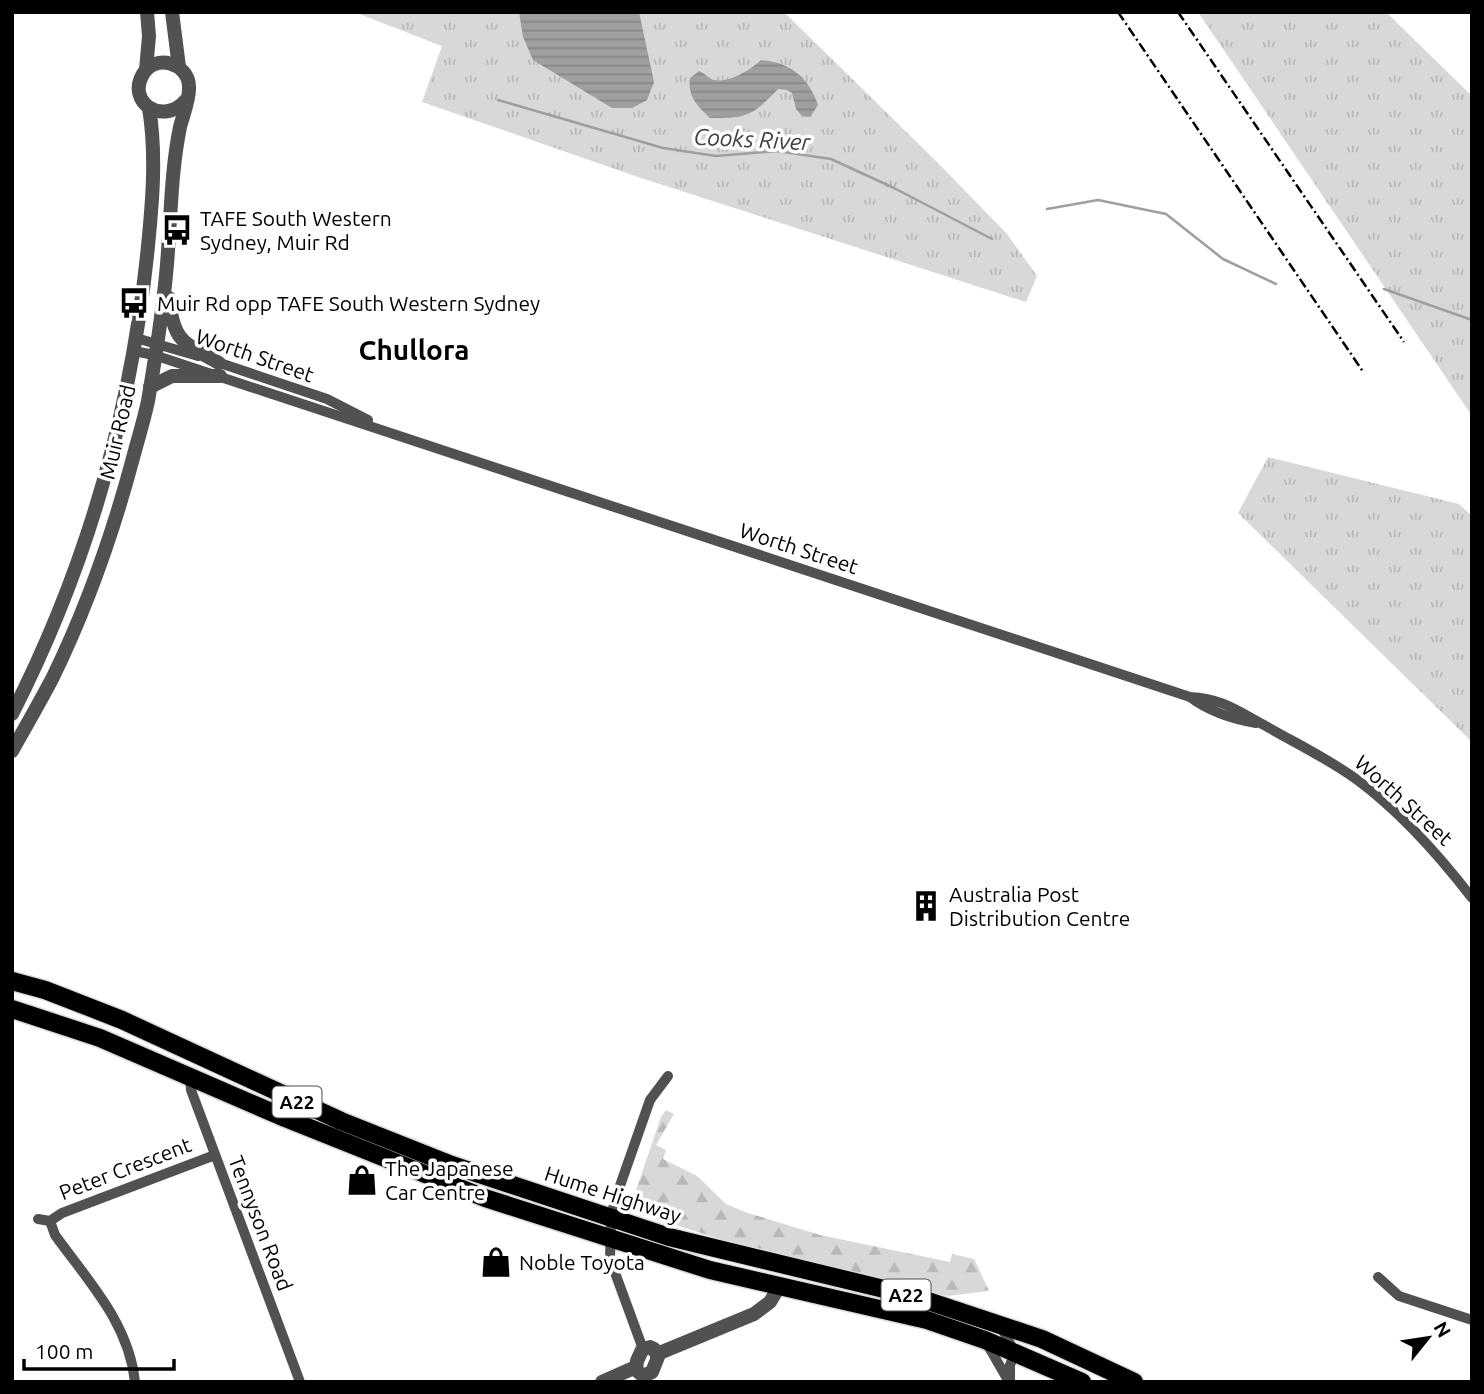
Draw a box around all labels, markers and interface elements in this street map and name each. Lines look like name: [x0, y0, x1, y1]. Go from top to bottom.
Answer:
water label: Cooks River: [693, 123, 812, 155]
place label: TAFE South Western Sydney, Muir Rd: [200, 206, 392, 254]
bus stop icon: TAFE South Western Sydney, Muir Rd: [160, 213, 194, 247]
bus stop icon: Muir Rd opp TAFE South Western Sydney: [117, 286, 151, 320]
place label: Muir Rd opp TAFE South Western Sydney: [157, 291, 540, 315]
street label: Worth Street: [193, 324, 317, 386]
district label: Chullora: [359, 334, 469, 365]
street label: Muir Road: [94, 382, 140, 482]
street label: Worth Street: [737, 518, 861, 578]
street label: Worth Street: [1350, 750, 1458, 850]
place label: Australia Post Distribution Centre: [949, 882, 1130, 930]
building icon: Australia Post Distribution Centre: [909, 889, 943, 923]
road number: A22: [272, 1086, 322, 1118]
street label: Peter Crescent: [56, 1132, 194, 1204]
street label: Tennyson Road: [224, 1152, 298, 1294]
place label: The Japanese Car Centre: [385, 1156, 514, 1204]
street label: Hume Highway: [542, 1161, 684, 1227]
shop icon: The Japanese Car Centre: [345, 1163, 379, 1197]
shop icon: Noble Toyota: [479, 1245, 513, 1279]
place label: Noble Toyota: [519, 1250, 645, 1274]
road number: A22: [881, 1280, 930, 1310]
north arrow: [1393, 1303, 1463, 1373]
text: N: [1430, 1318, 1456, 1341]
scale bar: [24, 1328, 175, 1372]
text: 100 m: [35, 1339, 93, 1363]

